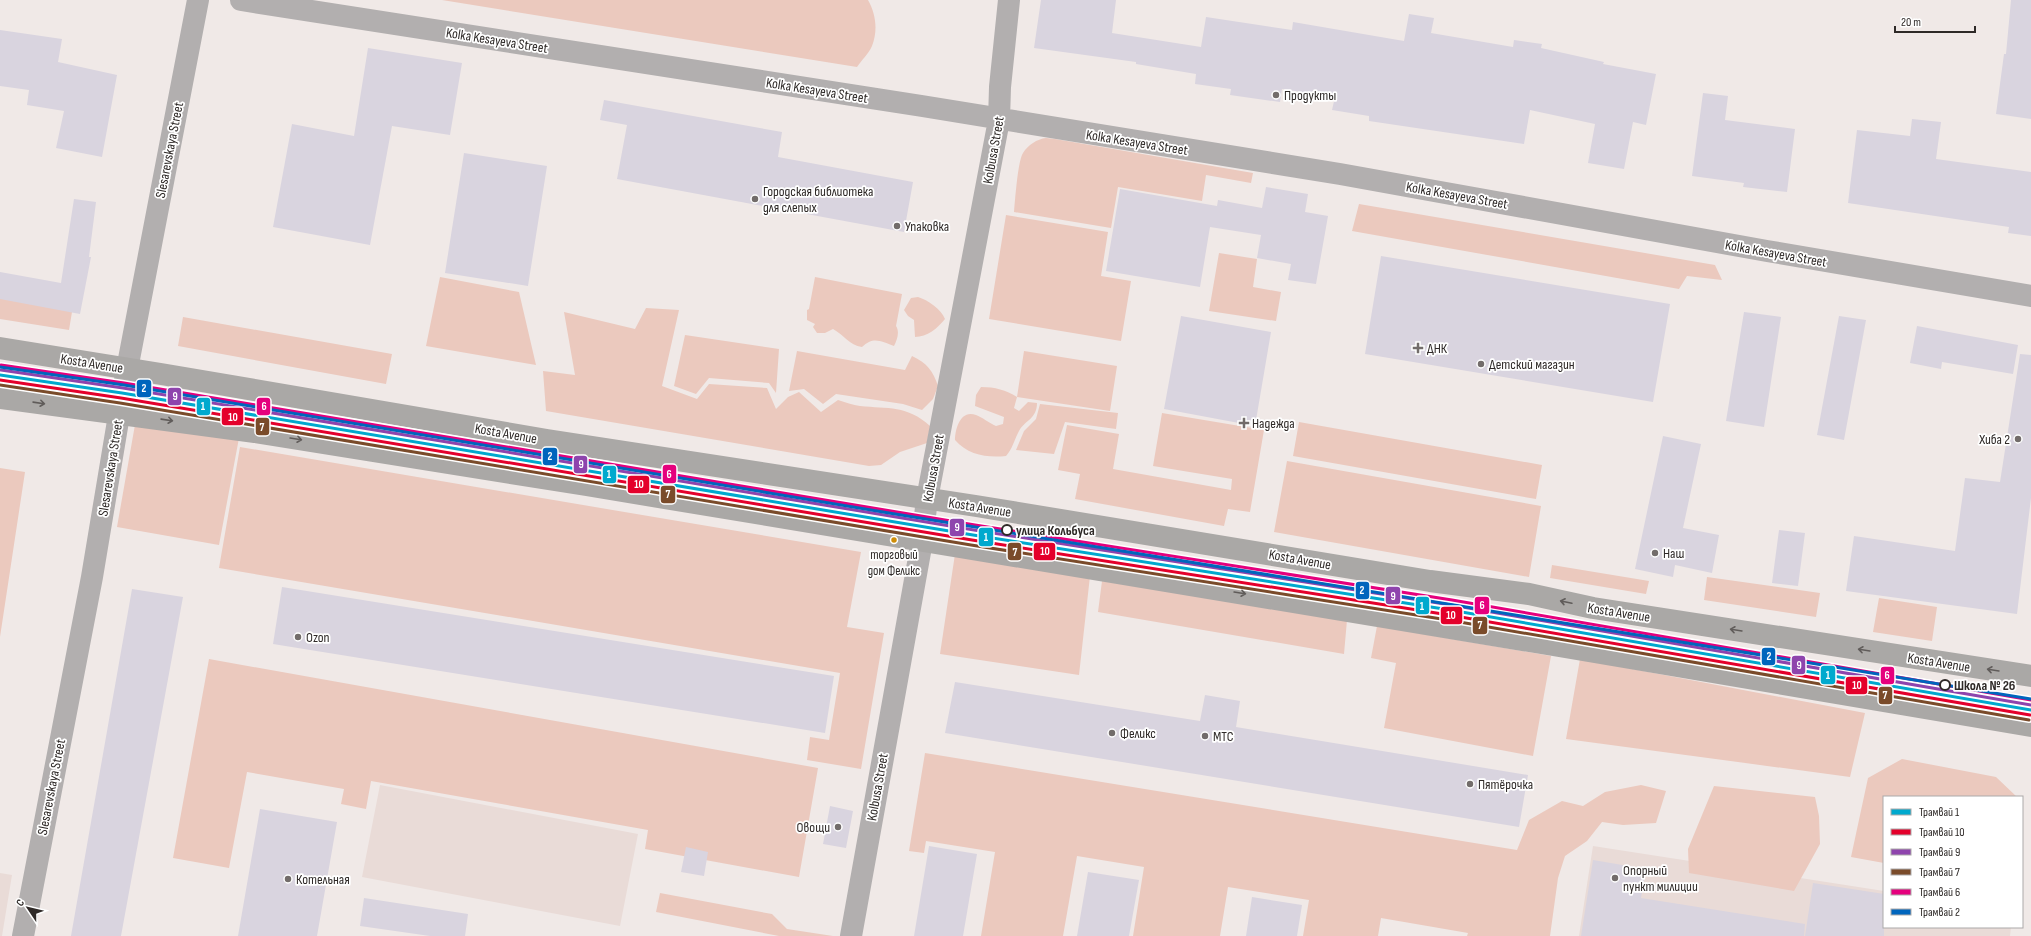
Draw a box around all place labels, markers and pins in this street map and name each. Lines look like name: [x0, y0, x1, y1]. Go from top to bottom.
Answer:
place label: Продукты: [1284, 87, 1336, 104]
marker: Продукты: [1271, 90, 1281, 100]
place label: Городская библиотека для слепых: [763, 183, 873, 216]
marker: Городская библиотека для слепых: [750, 194, 760, 204]
place label: Упаковка: [905, 218, 949, 235]
marker: Упаковка: [892, 221, 902, 231]
place label: ДНК: [1427, 340, 1448, 357]
marker: ДНК: [1412, 342, 1424, 354]
place label: Детский магазин: [1489, 356, 1575, 373]
marker: Детский магазин: [1476, 359, 1486, 369]
place label: Надежда: [1252, 415, 1295, 432]
marker: Надежда: [1239, 418, 1249, 428]
place label: Хиба 2: [1978, 431, 2010, 448]
marker: Хиба 2: [2013, 434, 2023, 444]
place label: улица Кольбуса: [1016, 522, 1095, 539]
marker: улица Кольбуса: [1001, 524, 1013, 536]
marker: торговый дом Феликс: [889, 535, 899, 545]
place label: Наш: [1663, 545, 1685, 562]
place label: торговый дом Феликс: [868, 547, 920, 579]
marker: Наш: [1650, 548, 1660, 558]
place label: Ozon: [306, 629, 330, 646]
marker: Ozon: [293, 632, 303, 642]
place label: Школа № 26: [1954, 677, 2016, 694]
marker: Школа № 26: [1939, 679, 1951, 691]
place label: Феликс: [1120, 725, 1156, 742]
marker: Феликс: [1107, 728, 1117, 738]
place label: МТС: [1213, 728, 1234, 745]
marker: МТС: [1200, 731, 1210, 741]
place label: Пятёрочка: [1478, 776, 1533, 793]
marker: Пятёрочка: [1465, 779, 1475, 789]
place label: Овощи: [797, 819, 830, 836]
marker: Овощи: [833, 822, 843, 832]
place label: Опорный пункт милиции: [1623, 862, 1698, 895]
place label: Котельная: [296, 871, 350, 888]
marker: Опорный пункт милиции: [1610, 873, 1620, 883]
marker: Котельная: [283, 874, 293, 884]

